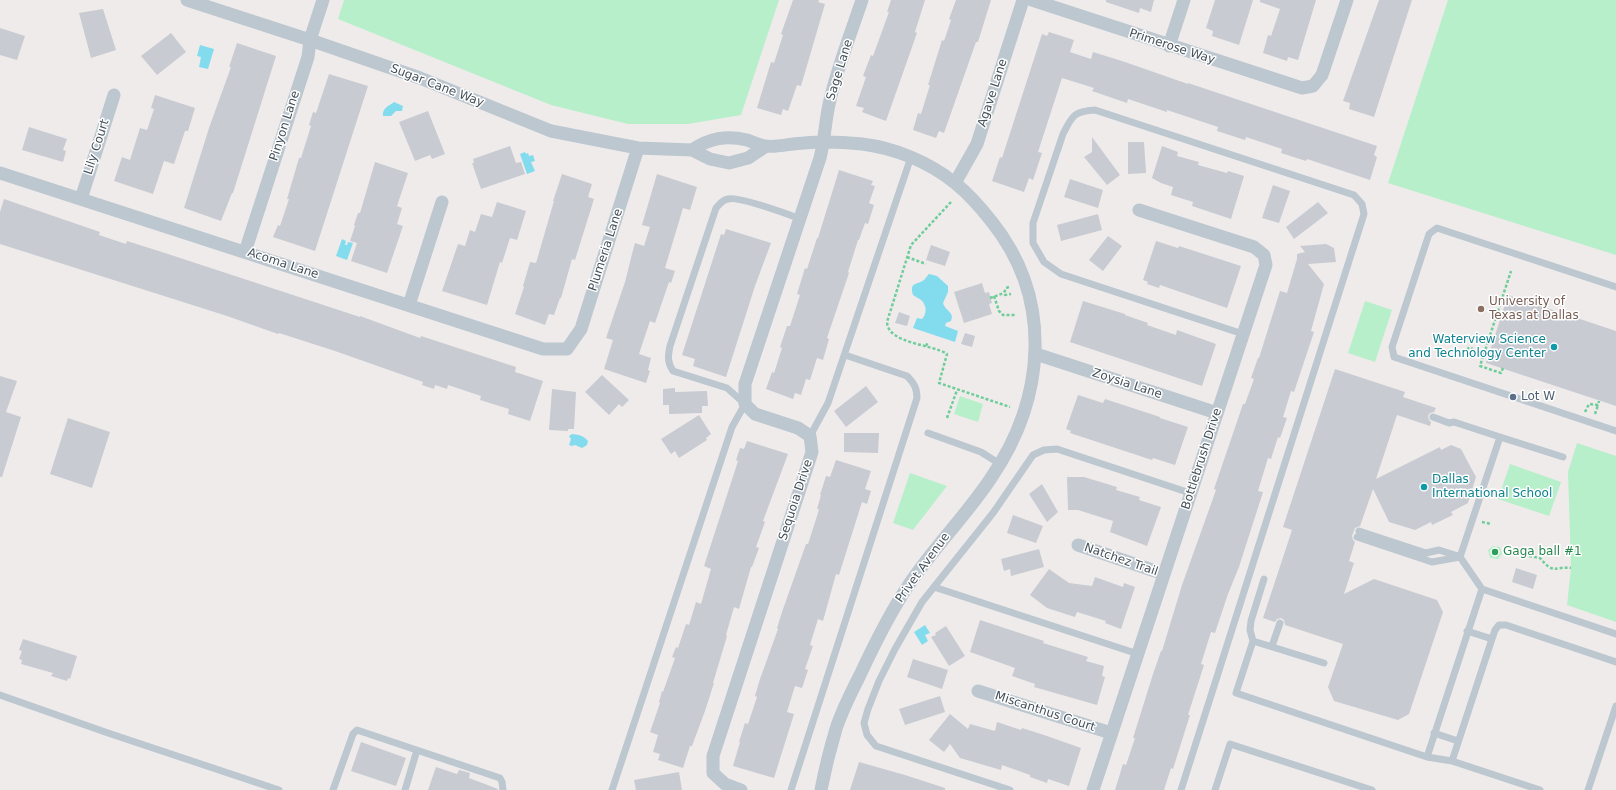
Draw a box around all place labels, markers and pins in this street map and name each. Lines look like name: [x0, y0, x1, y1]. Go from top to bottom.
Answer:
place label: University of Texas at Dallas: [1489, 295, 1579, 323]
marker: University of Texas at Dallas: [1476, 304, 1486, 314]
place label: Waterview Science and Technology Center: [1408, 333, 1546, 361]
marker: Waterview Science and Technology Center: [1549, 342, 1559, 352]
place label: Lot W: [1521, 390, 1555, 404]
marker: Lot W: [1508, 392, 1518, 402]
place label: Dallas International School: [1432, 473, 1552, 501]
marker: Dallas International School: [1419, 482, 1429, 492]
place label: Gaga ball #1: [1503, 545, 1582, 559]
marker: Gaga ball #1: [1490, 547, 1500, 557]

